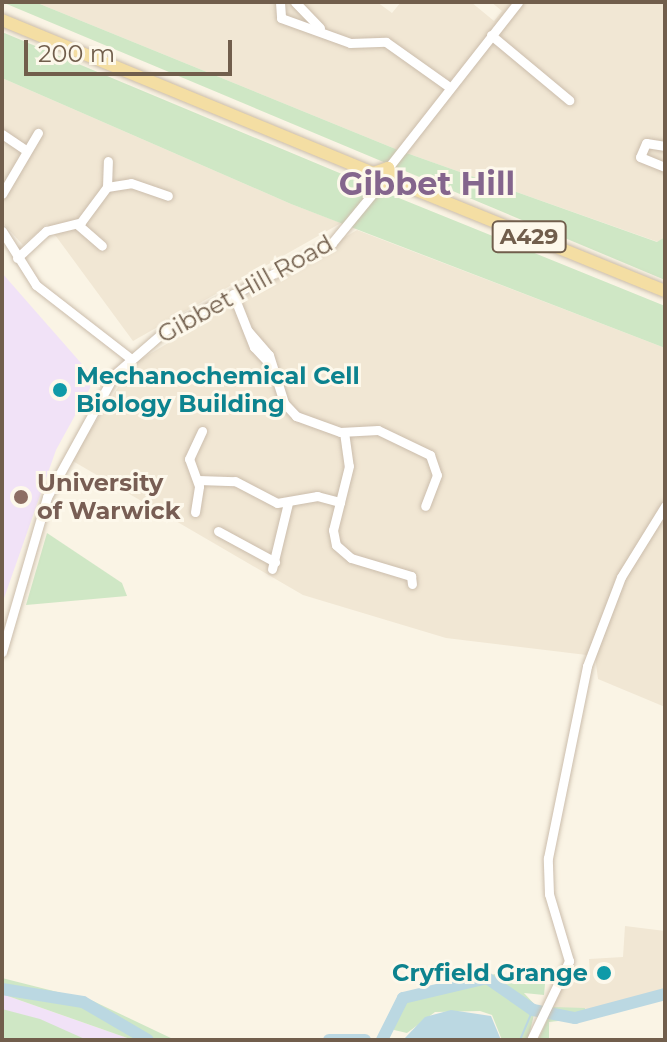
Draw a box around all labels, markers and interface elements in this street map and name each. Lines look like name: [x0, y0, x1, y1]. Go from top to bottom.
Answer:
scale bar: [28, 24, 236, 74]
text: 200 m: [38, 39, 115, 68]
district label: Gibbet Hill: [339, 165, 515, 203]
road number: A429: [491, 219, 567, 255]
street label: Gibbet Hill Road: [152, 229, 338, 349]
place label: Mechanochemical Cell Biology Building: [76, 362, 360, 418]
marker: Mechanochemical Cell Biology Building: [51, 381, 69, 399]
place label: University of Warwick: [37, 469, 180, 525]
marker: University of Warwick: [12, 488, 30, 506]
place label: Cryfield Grange: [392, 959, 588, 987]
marker: Cryfield Grange: [595, 964, 613, 982]

